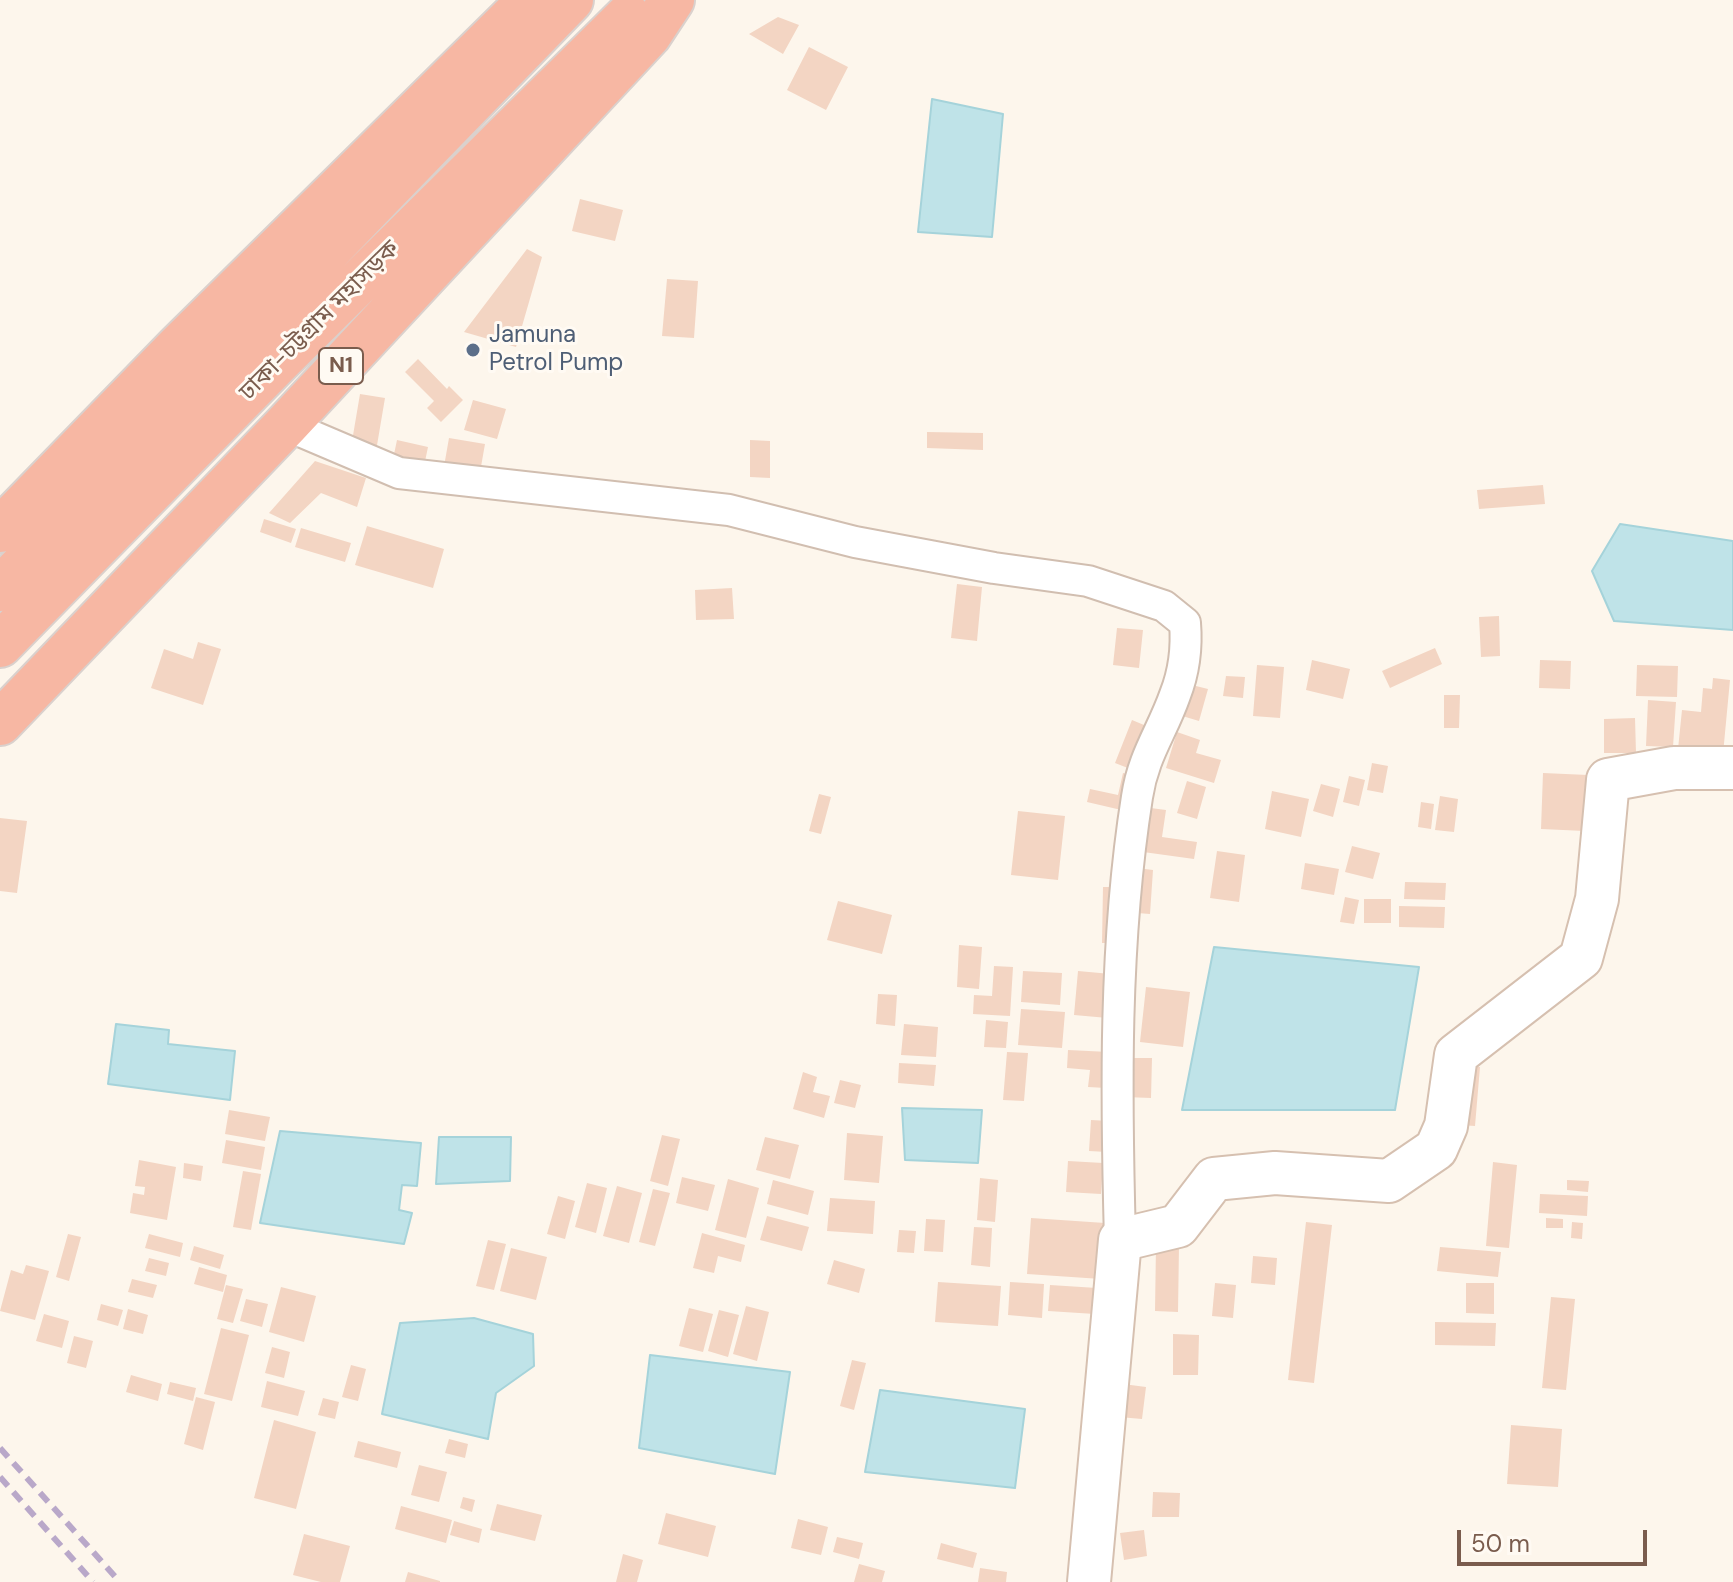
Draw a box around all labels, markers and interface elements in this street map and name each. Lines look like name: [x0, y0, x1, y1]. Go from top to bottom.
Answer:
street label: ঢাকা-চট্টগ্রাম মহাসড়ক: [234, 235, 406, 407]
place label: Jamuna Petrol Pump: [489, 322, 623, 378]
marker: Jamuna Petrol Pump: [464, 341, 482, 359]
road number: N1: [319, 348, 363, 384]
scale bar: [1461, 1514, 1651, 1564]
text: 50 m: [1471, 1528, 1530, 1559]

